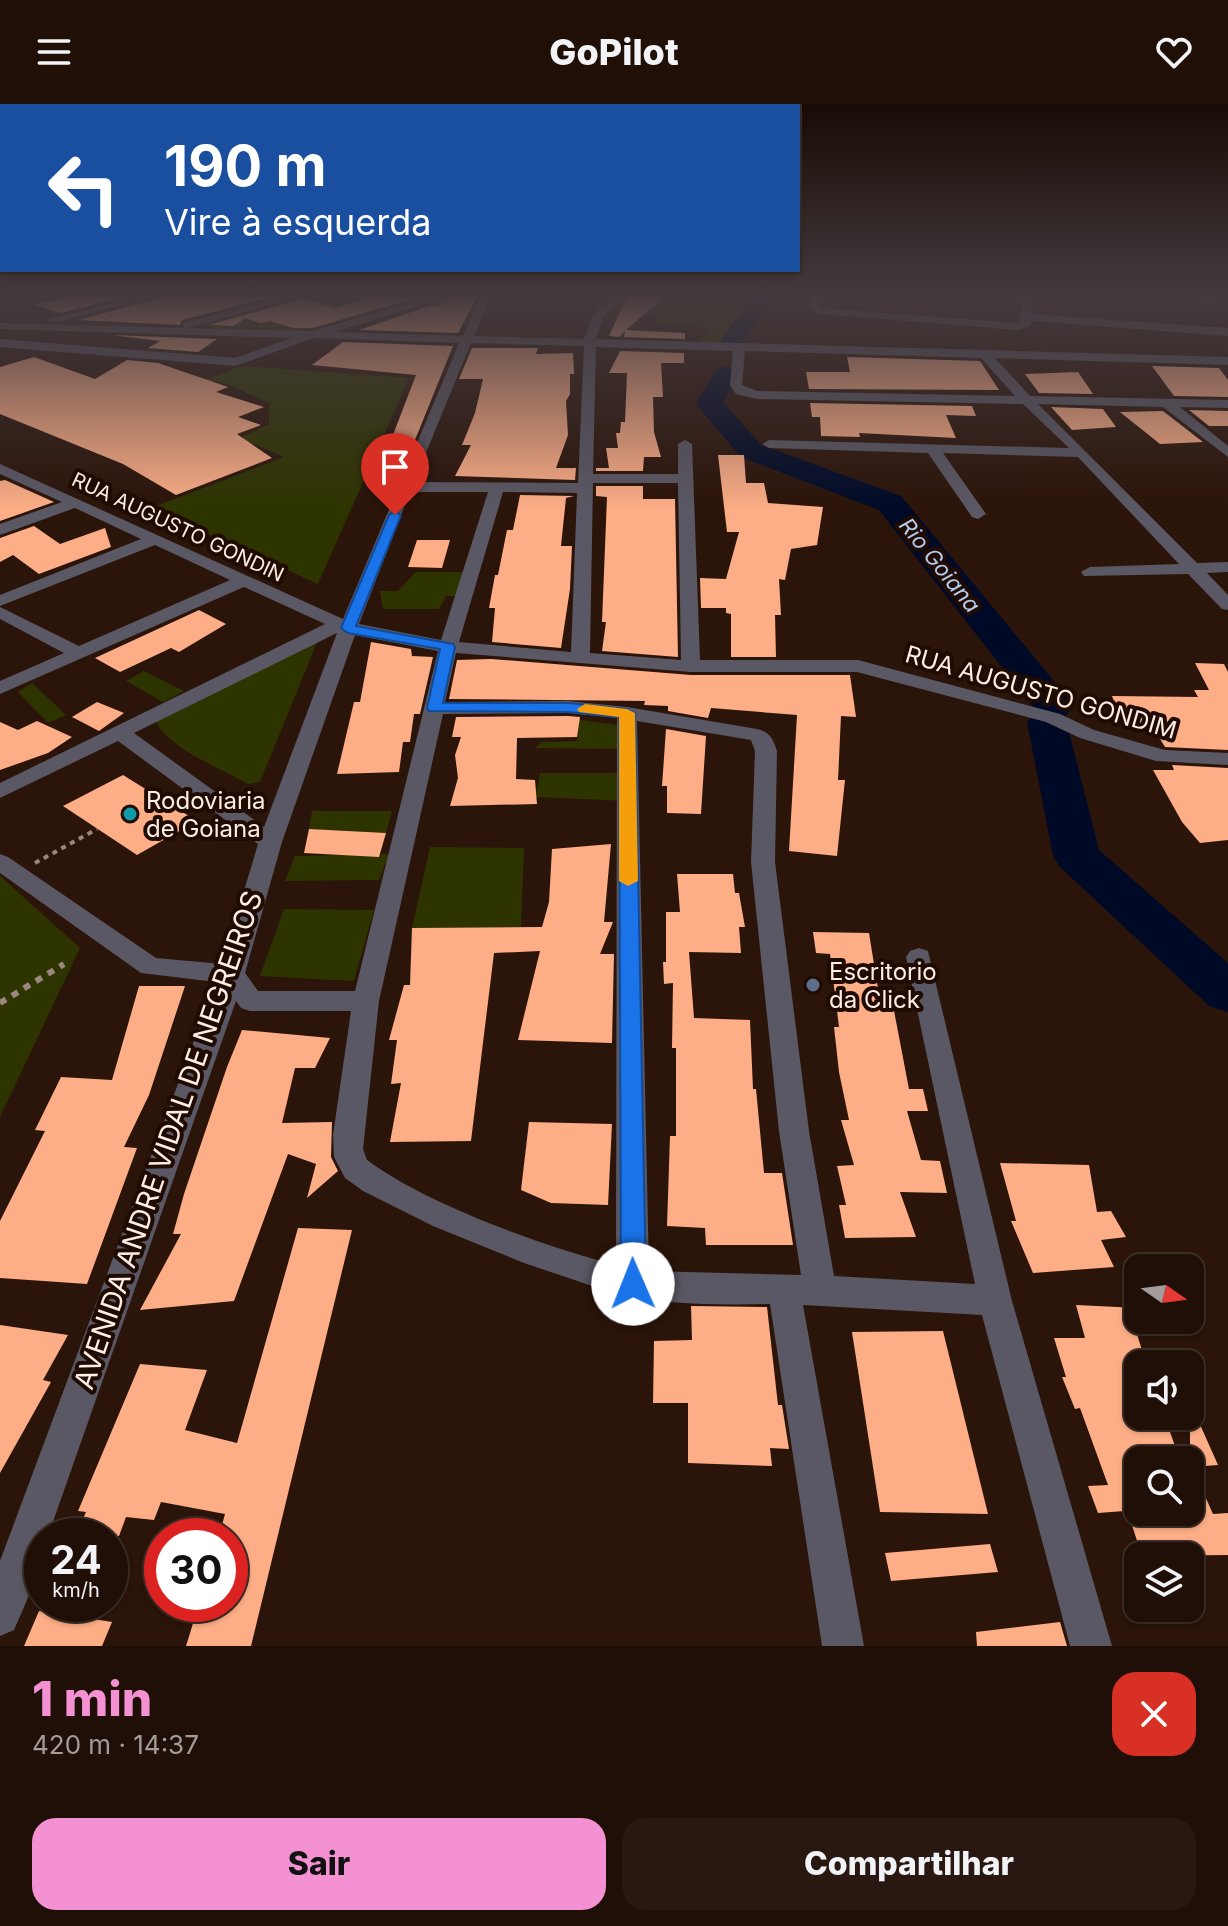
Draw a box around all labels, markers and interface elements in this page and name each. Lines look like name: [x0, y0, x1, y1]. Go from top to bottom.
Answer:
icon: menu: [32, 30, 76, 74]
text: GoPilot: [549, 30, 679, 74]
icon: heart: [1152, 30, 1196, 74]
text: 190 m: [164, 132, 327, 200]
icon: left: [32, 136, 136, 240]
text: Vire à esquerda: [164, 200, 432, 244]
pin: [361, 433, 429, 515]
icon: arrive: [373, 445, 417, 489]
street label: RUA AUGUSTO GONDIN: [68, 467, 288, 587]
water label: Rio Goiana: [894, 513, 986, 617]
street label: RUA AUGUSTO GONDIM: [902, 639, 1180, 745]
place label: Rodoviaria de Goiana: [146, 786, 266, 843]
marker: Rodoviaria de Goiana: [121, 805, 139, 823]
street label: AVENIDA ANDRE VIDAL DE NEGREIROS: [67, 886, 269, 1394]
place label: Escritorio da Click: [829, 957, 937, 1014]
marker: Escritorio da Click: [804, 976, 822, 994]
position arrow: [591, 1242, 675, 1326]
north arrow: [1124, 1254, 1204, 1334]
map controls: [1124, 1254, 1204, 1622]
button: sound: [1124, 1350, 1204, 1430]
button: search: [1124, 1446, 1204, 1526]
speed limit sign: 30: [144, 1518, 248, 1622]
text: 24: [50, 1535, 102, 1584]
button: layers: [1124, 1542, 1204, 1622]
text: km/h: [52, 1578, 100, 1602]
text: 1 min: [32, 1669, 152, 1728]
button: close: [1112, 1672, 1196, 1756]
text: 420 m · 14:37: [32, 1729, 199, 1760]
button: Sair: [32, 1818, 606, 1910]
button: Compartilhar: [622, 1818, 1196, 1910]

